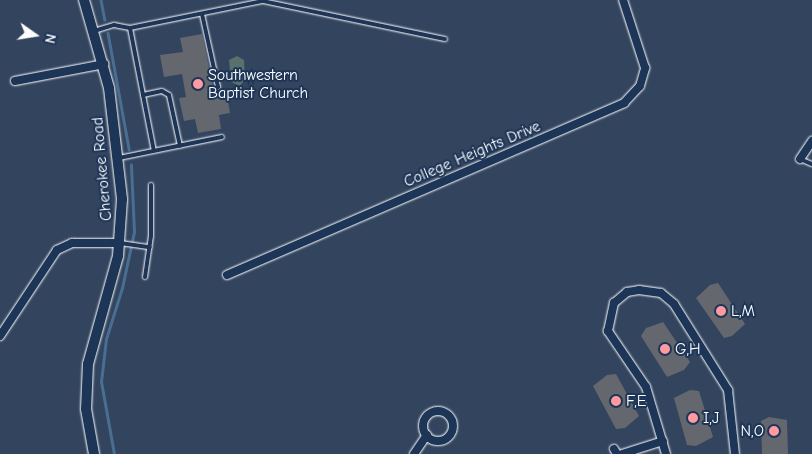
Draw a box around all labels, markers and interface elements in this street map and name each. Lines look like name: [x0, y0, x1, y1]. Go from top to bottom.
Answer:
north arrow: [10, 10, 60, 60]
text: N: [41, 32, 59, 45]
place label: Southwestern Baptist Church: [208, 65, 308, 103]
marker: Southwestern Baptist Church: [192, 78, 204, 90]
street label: Cherokee Road: [88, 116, 116, 222]
street label: College Heights Drive: [401, 117, 543, 191]
place label: L,M: [731, 301, 755, 321]
marker: L,M: [715, 305, 727, 317]
place label: G,H: [675, 339, 701, 359]
marker: G,H: [659, 343, 671, 355]
place label: F,E: [626, 391, 647, 411]
marker: F,E: [610, 395, 622, 407]
place label: I,J: [703, 408, 719, 428]
marker: I,J: [687, 412, 699, 424]
place label: N,O: [741, 421, 764, 441]
marker: N,O: [768, 425, 780, 437]

